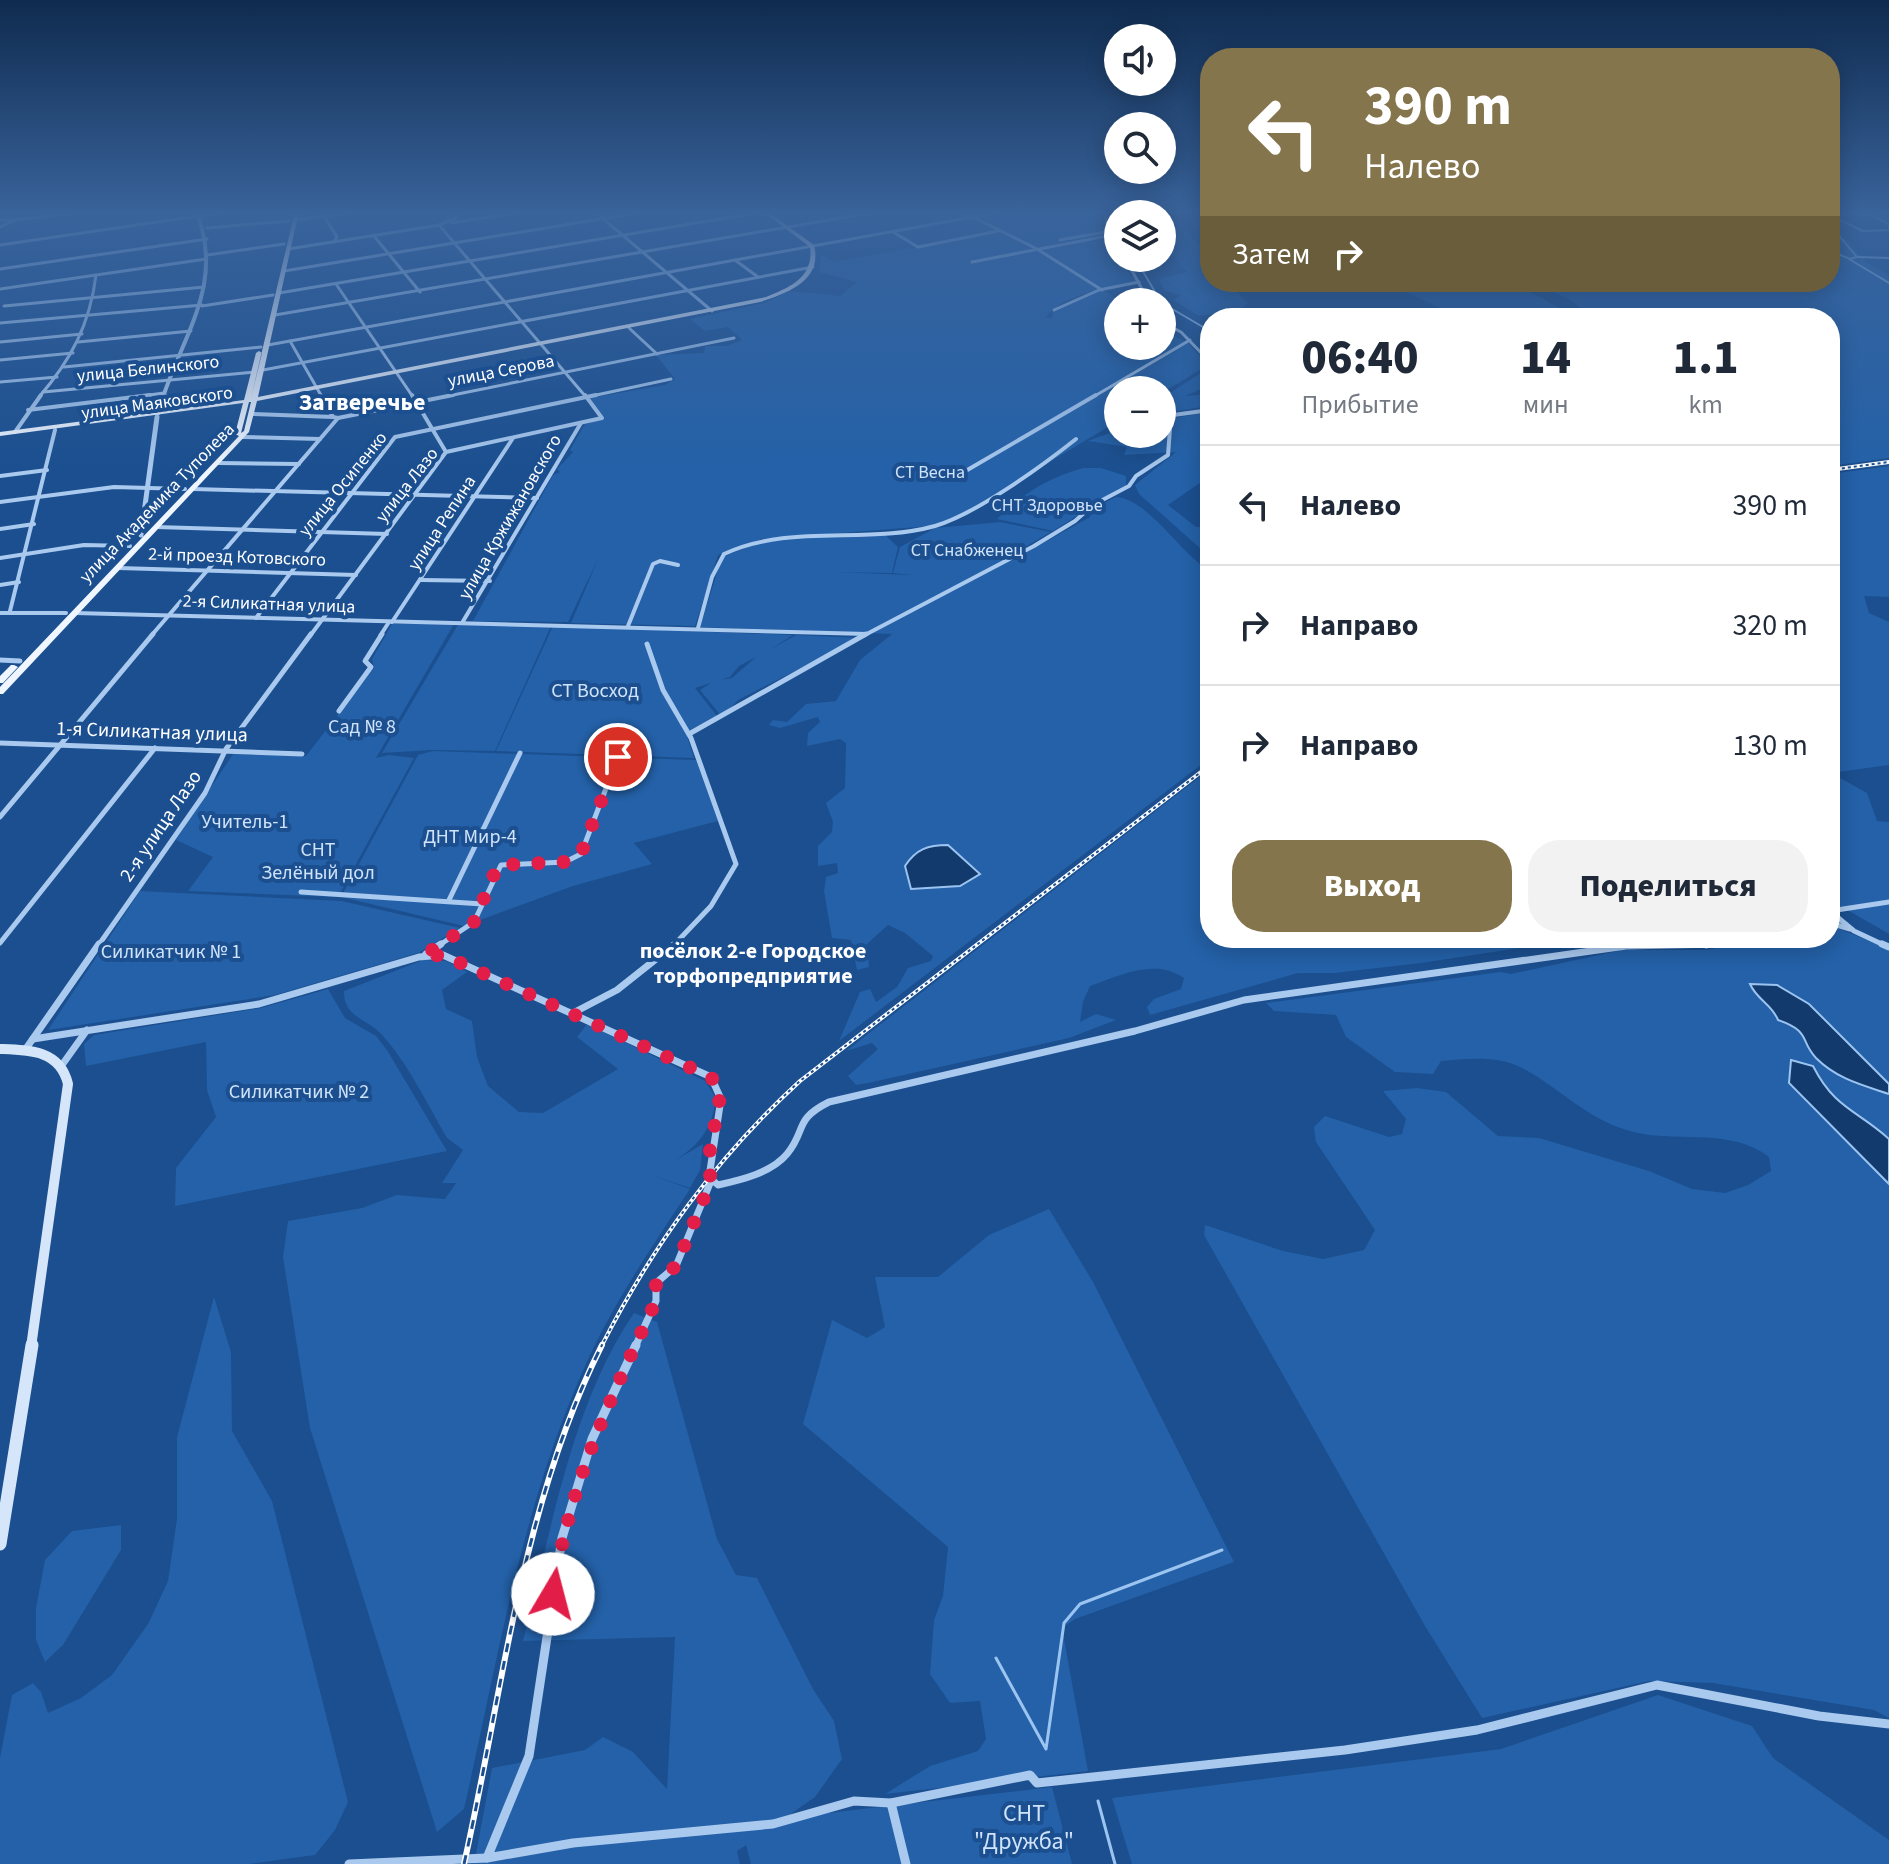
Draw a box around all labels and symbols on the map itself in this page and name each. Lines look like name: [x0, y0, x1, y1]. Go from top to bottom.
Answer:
street label: улица Серова: [446, 348, 556, 394]
street label: улица Белинского: [76, 349, 220, 389]
street label: улица Маяковского: [80, 380, 234, 426]
district label: Затверечье: [299, 385, 425, 420]
street label: улица Академика Туполева: [74, 417, 240, 589]
street label: улица Осипенко: [293, 426, 393, 542]
street label: улица Кржижановского: [452, 430, 568, 604]
street label: улица Лазо: [370, 442, 444, 528]
park label: СТ Весна: [895, 460, 965, 485]
street label: улица Репина: [402, 471, 482, 575]
park label: СНТ Здоровье: [991, 493, 1103, 518]
park label: СТ Снабженец: [911, 538, 1023, 563]
street label: 2-й проезд Котовского: [148, 541, 326, 573]
street label: 2-я Силикатная улица: [182, 588, 356, 620]
park label: СТ Восход: [551, 677, 639, 705]
park label: Сад № 8: [328, 713, 396, 741]
street label: 1-я Силикатная улица: [56, 715, 248, 749]
pin: [584, 723, 652, 791]
street label: 2-я улица Лазо: [113, 765, 209, 887]
park label: Учитель-1: [202, 808, 288, 836]
park label: ДНТ Мир-4: [423, 823, 517, 851]
park label: СНТ Зелёный дол: [261, 836, 375, 887]
district label: посёлок 2-е Городское торфопредприятие: [640, 935, 866, 992]
park label: Силикатчик № 1: [101, 938, 241, 966]
park label: Силикатчик № 2: [229, 1078, 369, 1106]
position arrow: [511, 1552, 595, 1636]
park label: СНТ "Дружба": [974, 1796, 1074, 1859]

